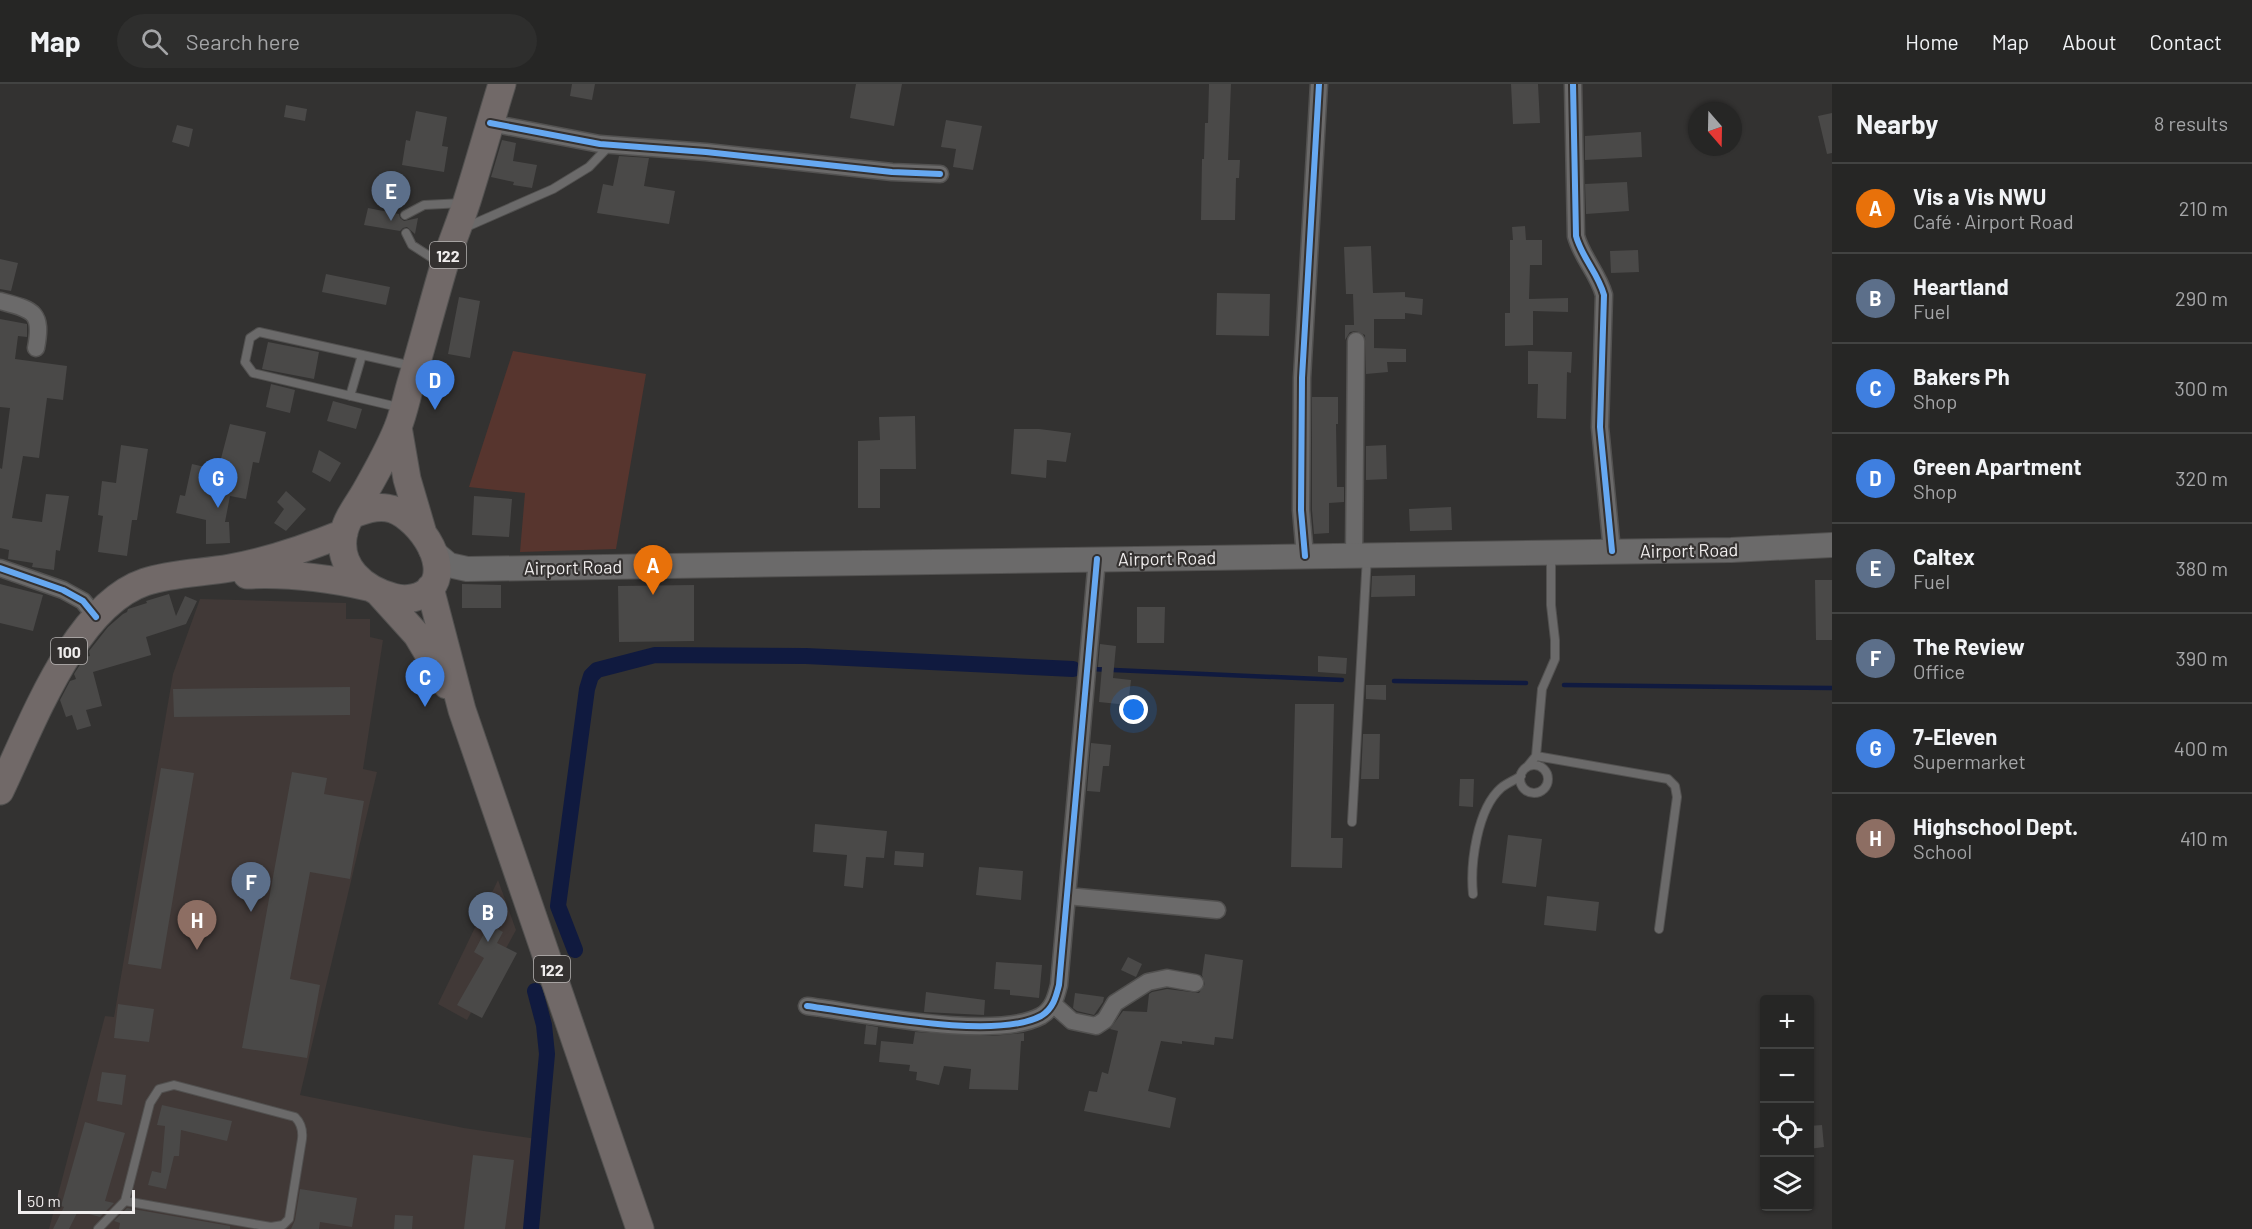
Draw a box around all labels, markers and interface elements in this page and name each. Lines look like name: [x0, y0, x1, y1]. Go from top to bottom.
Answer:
search box: [117, 14, 537, 68]
text: Map: [30, 24, 81, 58]
icon: search: [138, 25, 171, 58]
text: Search here: [186, 28, 300, 54]
text: Home: [1905, 29, 1959, 54]
text: Map: [1992, 29, 2029, 54]
text: About: [2062, 29, 2117, 54]
text: Contact: [2150, 29, 2222, 54]
north arrow: [1688, 102, 1742, 156]
text: Nearby: [1856, 108, 1938, 139]
text: 8 results: [2154, 111, 2228, 135]
pin: E: [372, 172, 410, 221]
text: Vis a Vis NWU: [1913, 183, 2046, 209]
text: A: [1869, 196, 1882, 220]
text: 210 m: [2179, 196, 2228, 220]
text: Café · Airport Road: [1913, 209, 2074, 233]
road number: 122: [430, 242, 466, 268]
text: Heartland: [1913, 273, 2009, 299]
text: B: [1869, 286, 1882, 310]
text: 290 m: [2175, 286, 2228, 310]
text: Fuel: [1913, 299, 1950, 323]
pin: D: [416, 360, 454, 410]
text: Bakers Ph: [1913, 363, 2010, 389]
text: C: [1869, 376, 1882, 400]
text: 300 m: [2175, 376, 2228, 400]
text: Shop: [1913, 389, 1957, 413]
text: Green Apartment: [1913, 453, 2082, 479]
pin: G: [198, 458, 238, 508]
text: D: [1869, 466, 1882, 490]
text: 320 m: [2175, 466, 2228, 490]
text: Shop: [1913, 479, 1957, 503]
street label: Airport Road: [1640, 538, 1738, 562]
text: Caltex: [1913, 543, 1975, 569]
pin: A: [634, 546, 672, 595]
street label: Airport Road: [1118, 546, 1216, 570]
street label: Airport Road: [524, 555, 622, 579]
text: E: [1870, 556, 1881, 580]
text: 380 m: [2175, 556, 2228, 580]
text: Fuel: [1913, 569, 1950, 593]
text: The Review: [1913, 633, 2025, 659]
road number: 100: [51, 638, 87, 664]
text: F: [1870, 646, 1881, 670]
text: 390 m: [2175, 646, 2228, 670]
pin: C: [406, 658, 444, 707]
text: Office: [1913, 659, 1965, 683]
your location: [1119, 695, 1148, 724]
text: 7-Eleven: [1913, 723, 1997, 749]
text: G: [1869, 736, 1882, 760]
text: 400 m: [2174, 736, 2228, 760]
text: Supermarket: [1913, 749, 2026, 773]
text: Highschool Dept.: [1913, 813, 2078, 839]
text: H: [1869, 826, 1882, 850]
text: 410 m: [2180, 826, 2228, 850]
text: School: [1913, 839, 1972, 863]
pin: F: [232, 862, 270, 912]
pin: B: [468, 892, 508, 942]
pin: H: [178, 900, 216, 950]
road number: 122: [534, 956, 570, 982]
map controls: [1760, 995, 1814, 1211]
button: +: [1760, 995, 1814, 1049]
button: −: [1760, 1049, 1814, 1103]
button: locate: [1760, 1103, 1814, 1157]
button: layers: [1760, 1157, 1814, 1211]
scale bar: [18, 1187, 135, 1214]
text: 50 m: [27, 1191, 61, 1210]

